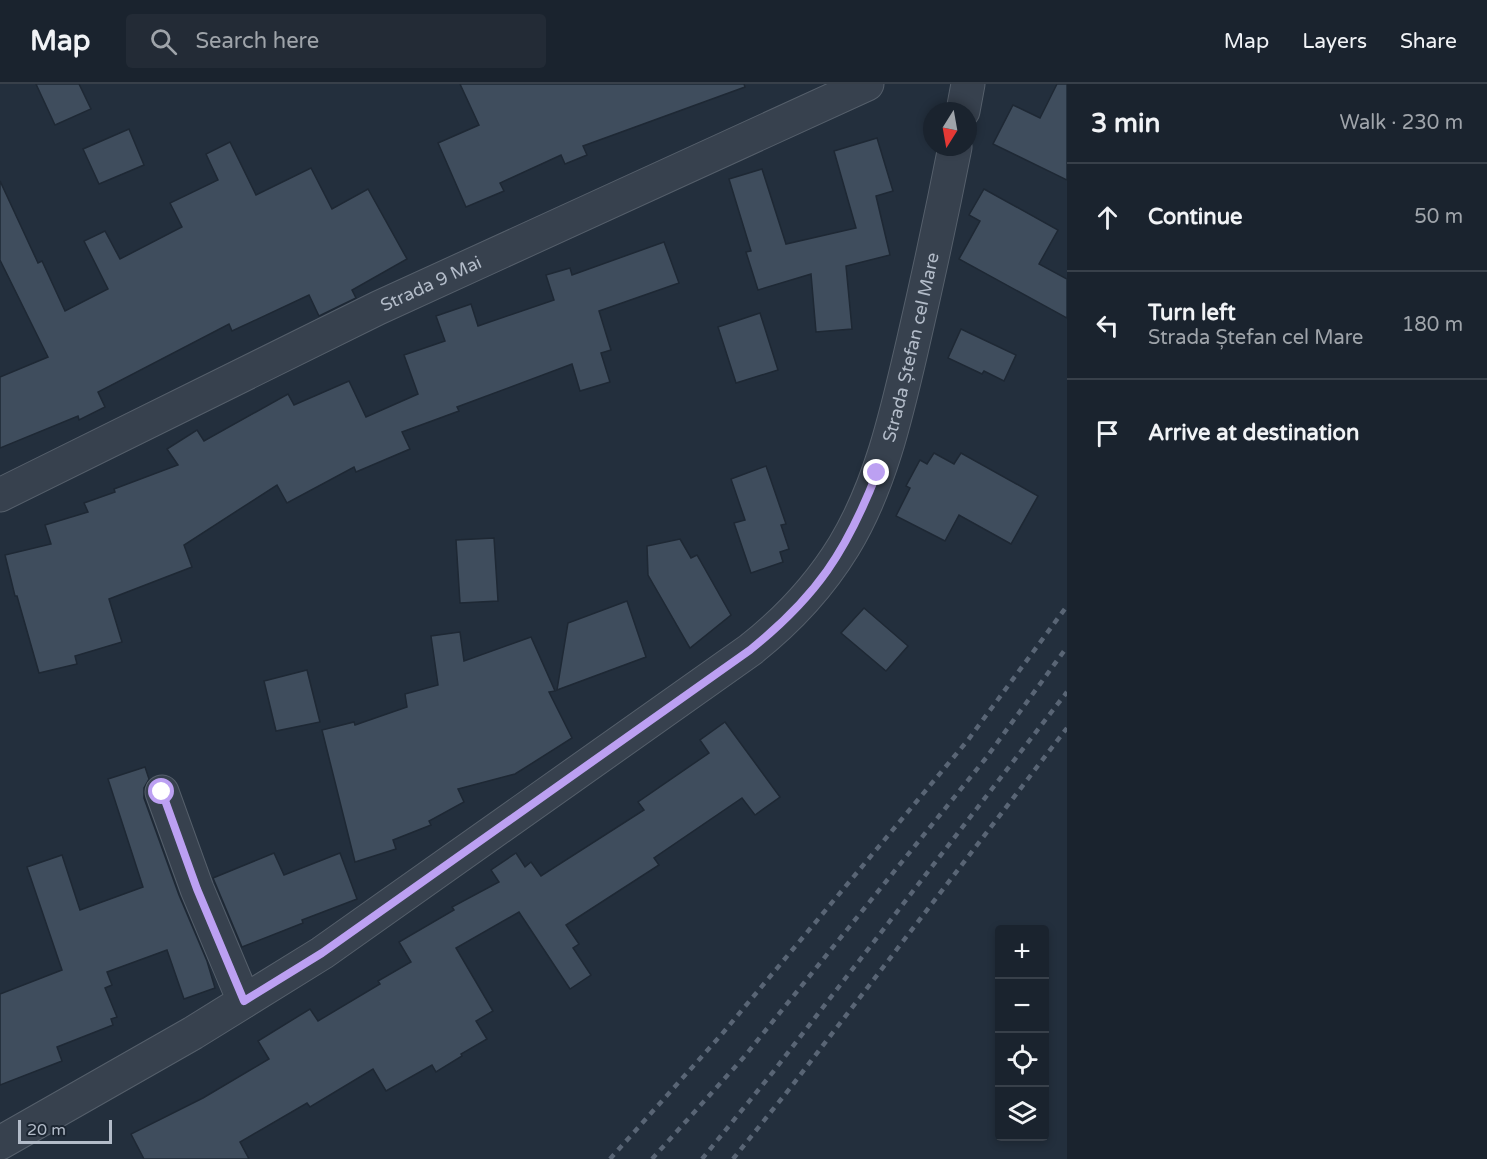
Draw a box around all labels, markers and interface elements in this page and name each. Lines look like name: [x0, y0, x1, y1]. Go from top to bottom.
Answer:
search box: [126, 14, 546, 68]
text: Map: [30, 24, 90, 58]
icon: search: [147, 25, 180, 58]
text: Search here: [195, 28, 319, 54]
text: Map: [1224, 29, 1269, 54]
text: Layers: [1302, 29, 1367, 54]
text: Share: [1400, 29, 1457, 54]
north arrow: [923, 102, 977, 156]
text: 3 min: [1091, 108, 1160, 139]
text: Walk · 230 m: [1340, 111, 1463, 135]
icon: ahead: [1091, 201, 1124, 234]
text: Continue: [1148, 204, 1243, 230]
text: 50 m: [1414, 205, 1463, 229]
street label: Strada Ștefan cel Mare: [878, 250, 944, 445]
street label: Strada 9 Mai: [377, 251, 485, 316]
text: Turn left: [1148, 300, 1236, 326]
icon: left: [1091, 309, 1124, 342]
text: 180 m: [1402, 313, 1463, 337]
text: Strada Ștefan cel Mare: [1148, 326, 1363, 350]
icon: arrive: [1091, 417, 1124, 450]
text: Arrive at destination: [1148, 420, 1359, 446]
route end: [863, 459, 889, 485]
route start: [148, 778, 174, 804]
map controls: [995, 925, 1049, 1141]
button: +: [995, 925, 1049, 979]
button: −: [995, 979, 1049, 1033]
button: locate: [995, 1033, 1049, 1087]
button: layers: [995, 1087, 1049, 1141]
scale bar: [18, 1117, 112, 1144]
text: 20 m: [27, 1120, 66, 1140]

